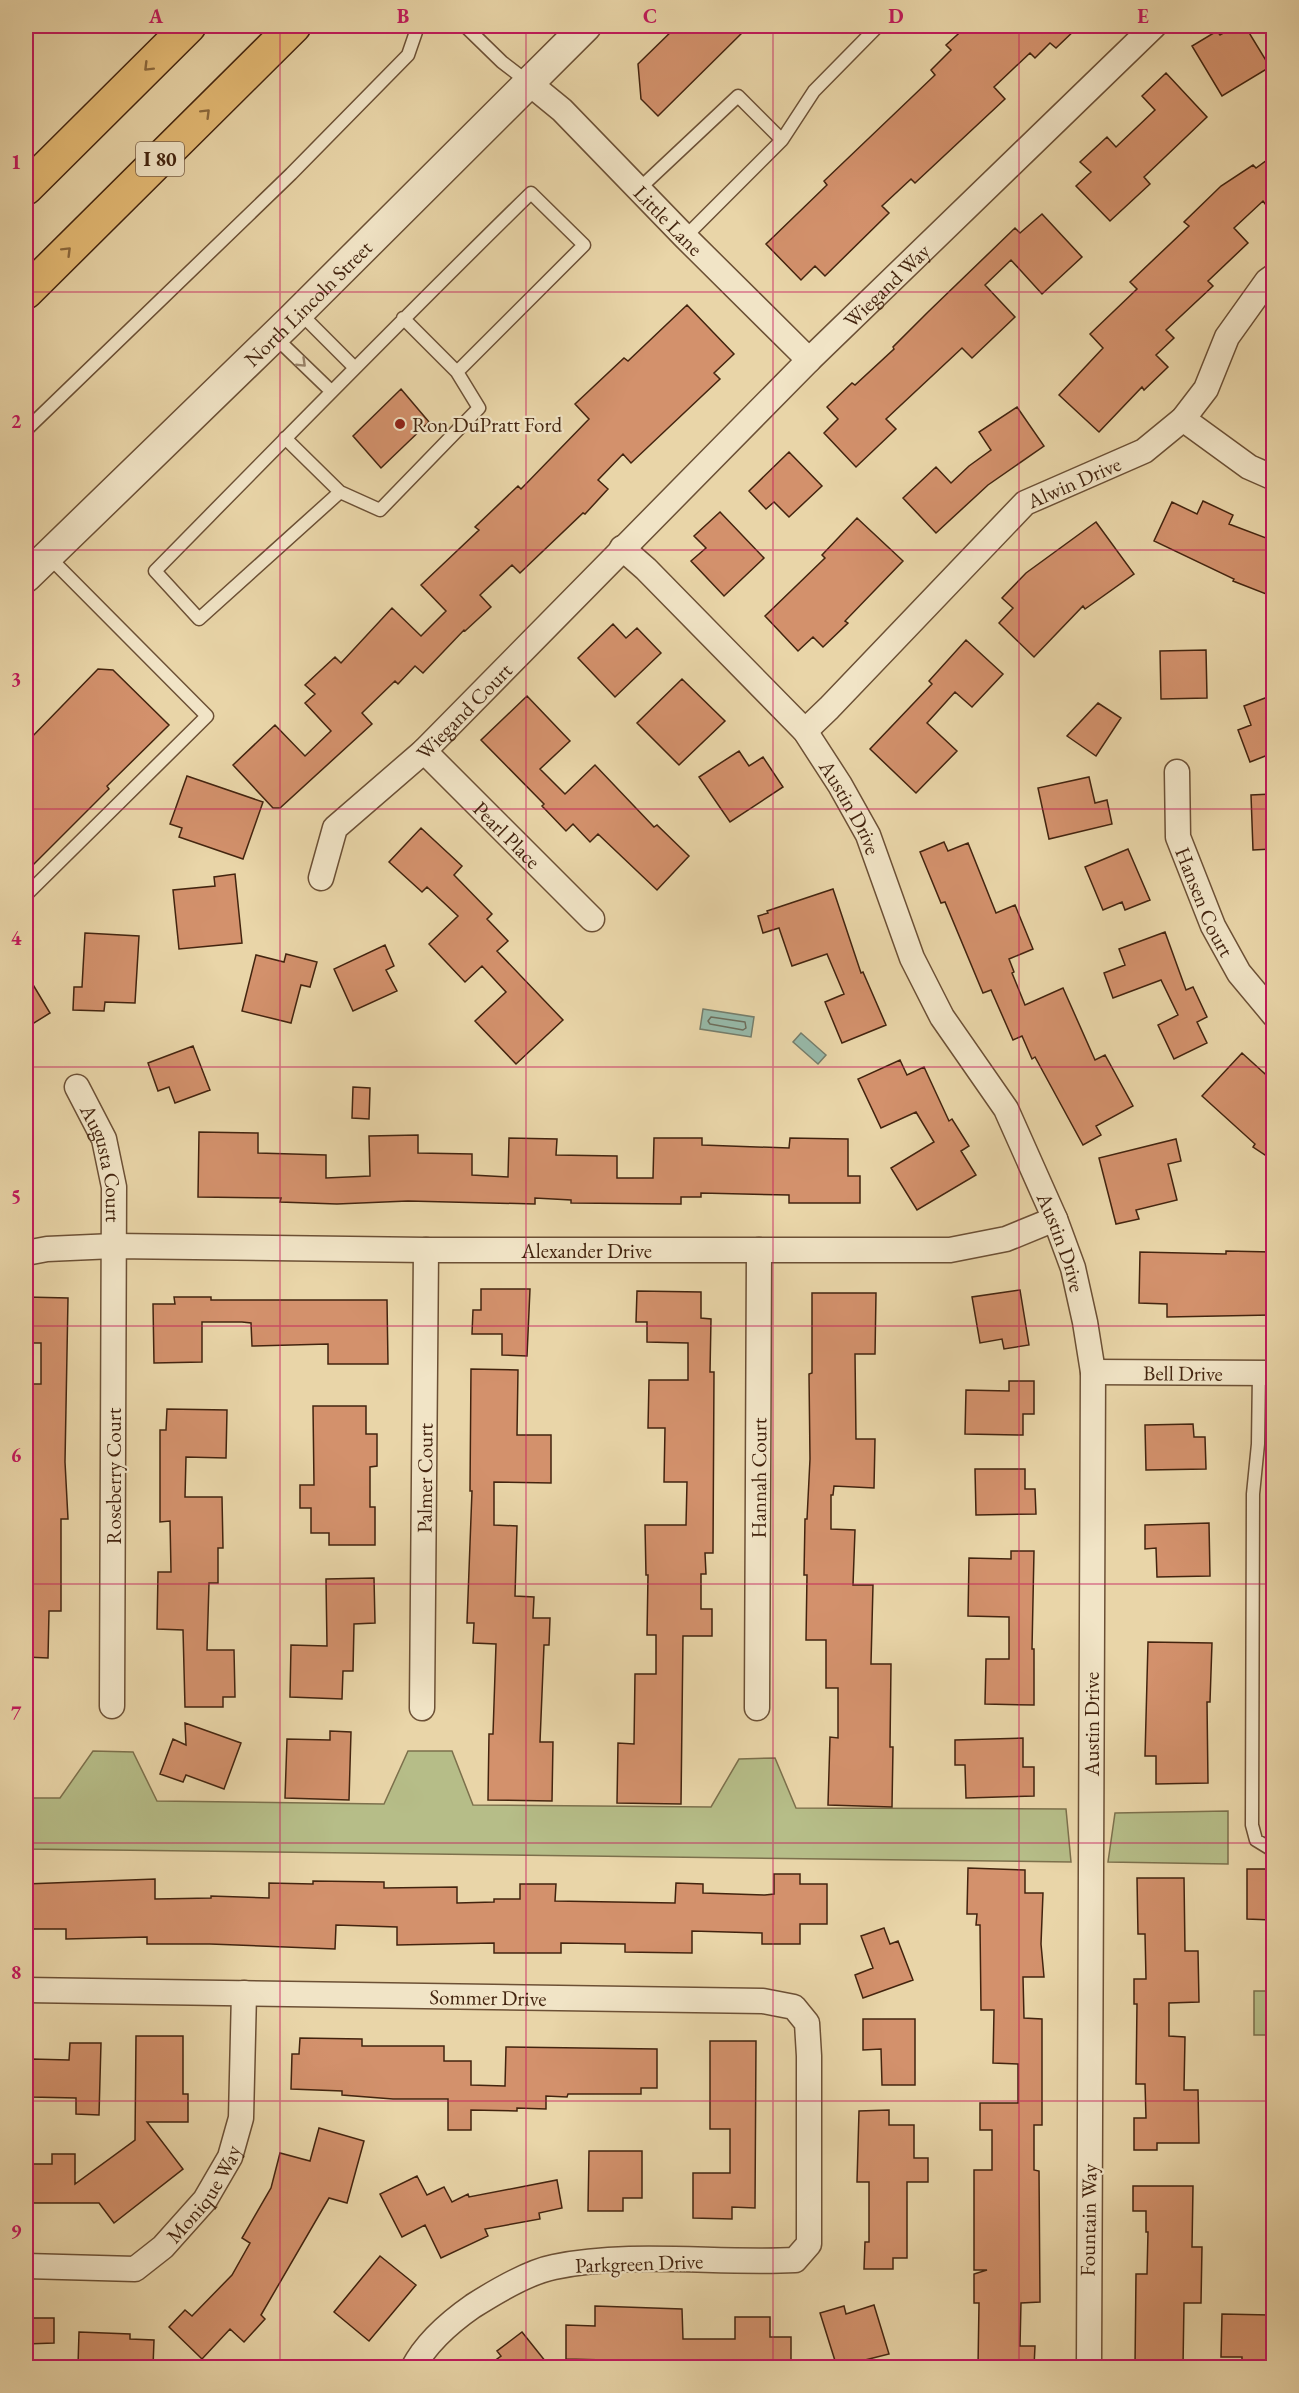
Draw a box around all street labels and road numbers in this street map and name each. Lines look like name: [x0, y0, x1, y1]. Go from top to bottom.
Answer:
road number: I 80: [136, 142, 184, 176]
street label: Little Lane: [628, 179, 709, 261]
street label: North Lincoln Street: [238, 234, 378, 372]
street label: Wiegand Way: [837, 237, 936, 333]
street label: Alwin Drive: [1022, 449, 1125, 514]
street label: Wiegand Court: [410, 656, 518, 765]
street label: Austin Drive: [813, 754, 887, 858]
street label: Pearl Place: [468, 795, 547, 874]
street label: Hansen Court: [1170, 843, 1241, 962]
street label: Augusta Court: [74, 1099, 127, 1223]
street label: Austin Drive: [1031, 1187, 1091, 1294]
street label: Alexander Drive: [520, 1237, 652, 1264]
street label: Bell Drive: [1143, 1359, 1223, 1386]
street label: Roseberry Court: [100, 1407, 127, 1544]
street label: Hannah Court: [744, 1417, 772, 1539]
street label: Palmer Court: [410, 1423, 438, 1533]
street label: Austin Drive: [1078, 1672, 1105, 1777]
street label: Sommer Drive: [429, 1983, 547, 2011]
street label: Monique Way: [160, 2141, 246, 2248]
street label: Fountain Way: [1074, 2163, 1102, 2277]
street label: Parkgreen Drive: [574, 2247, 704, 2279]

